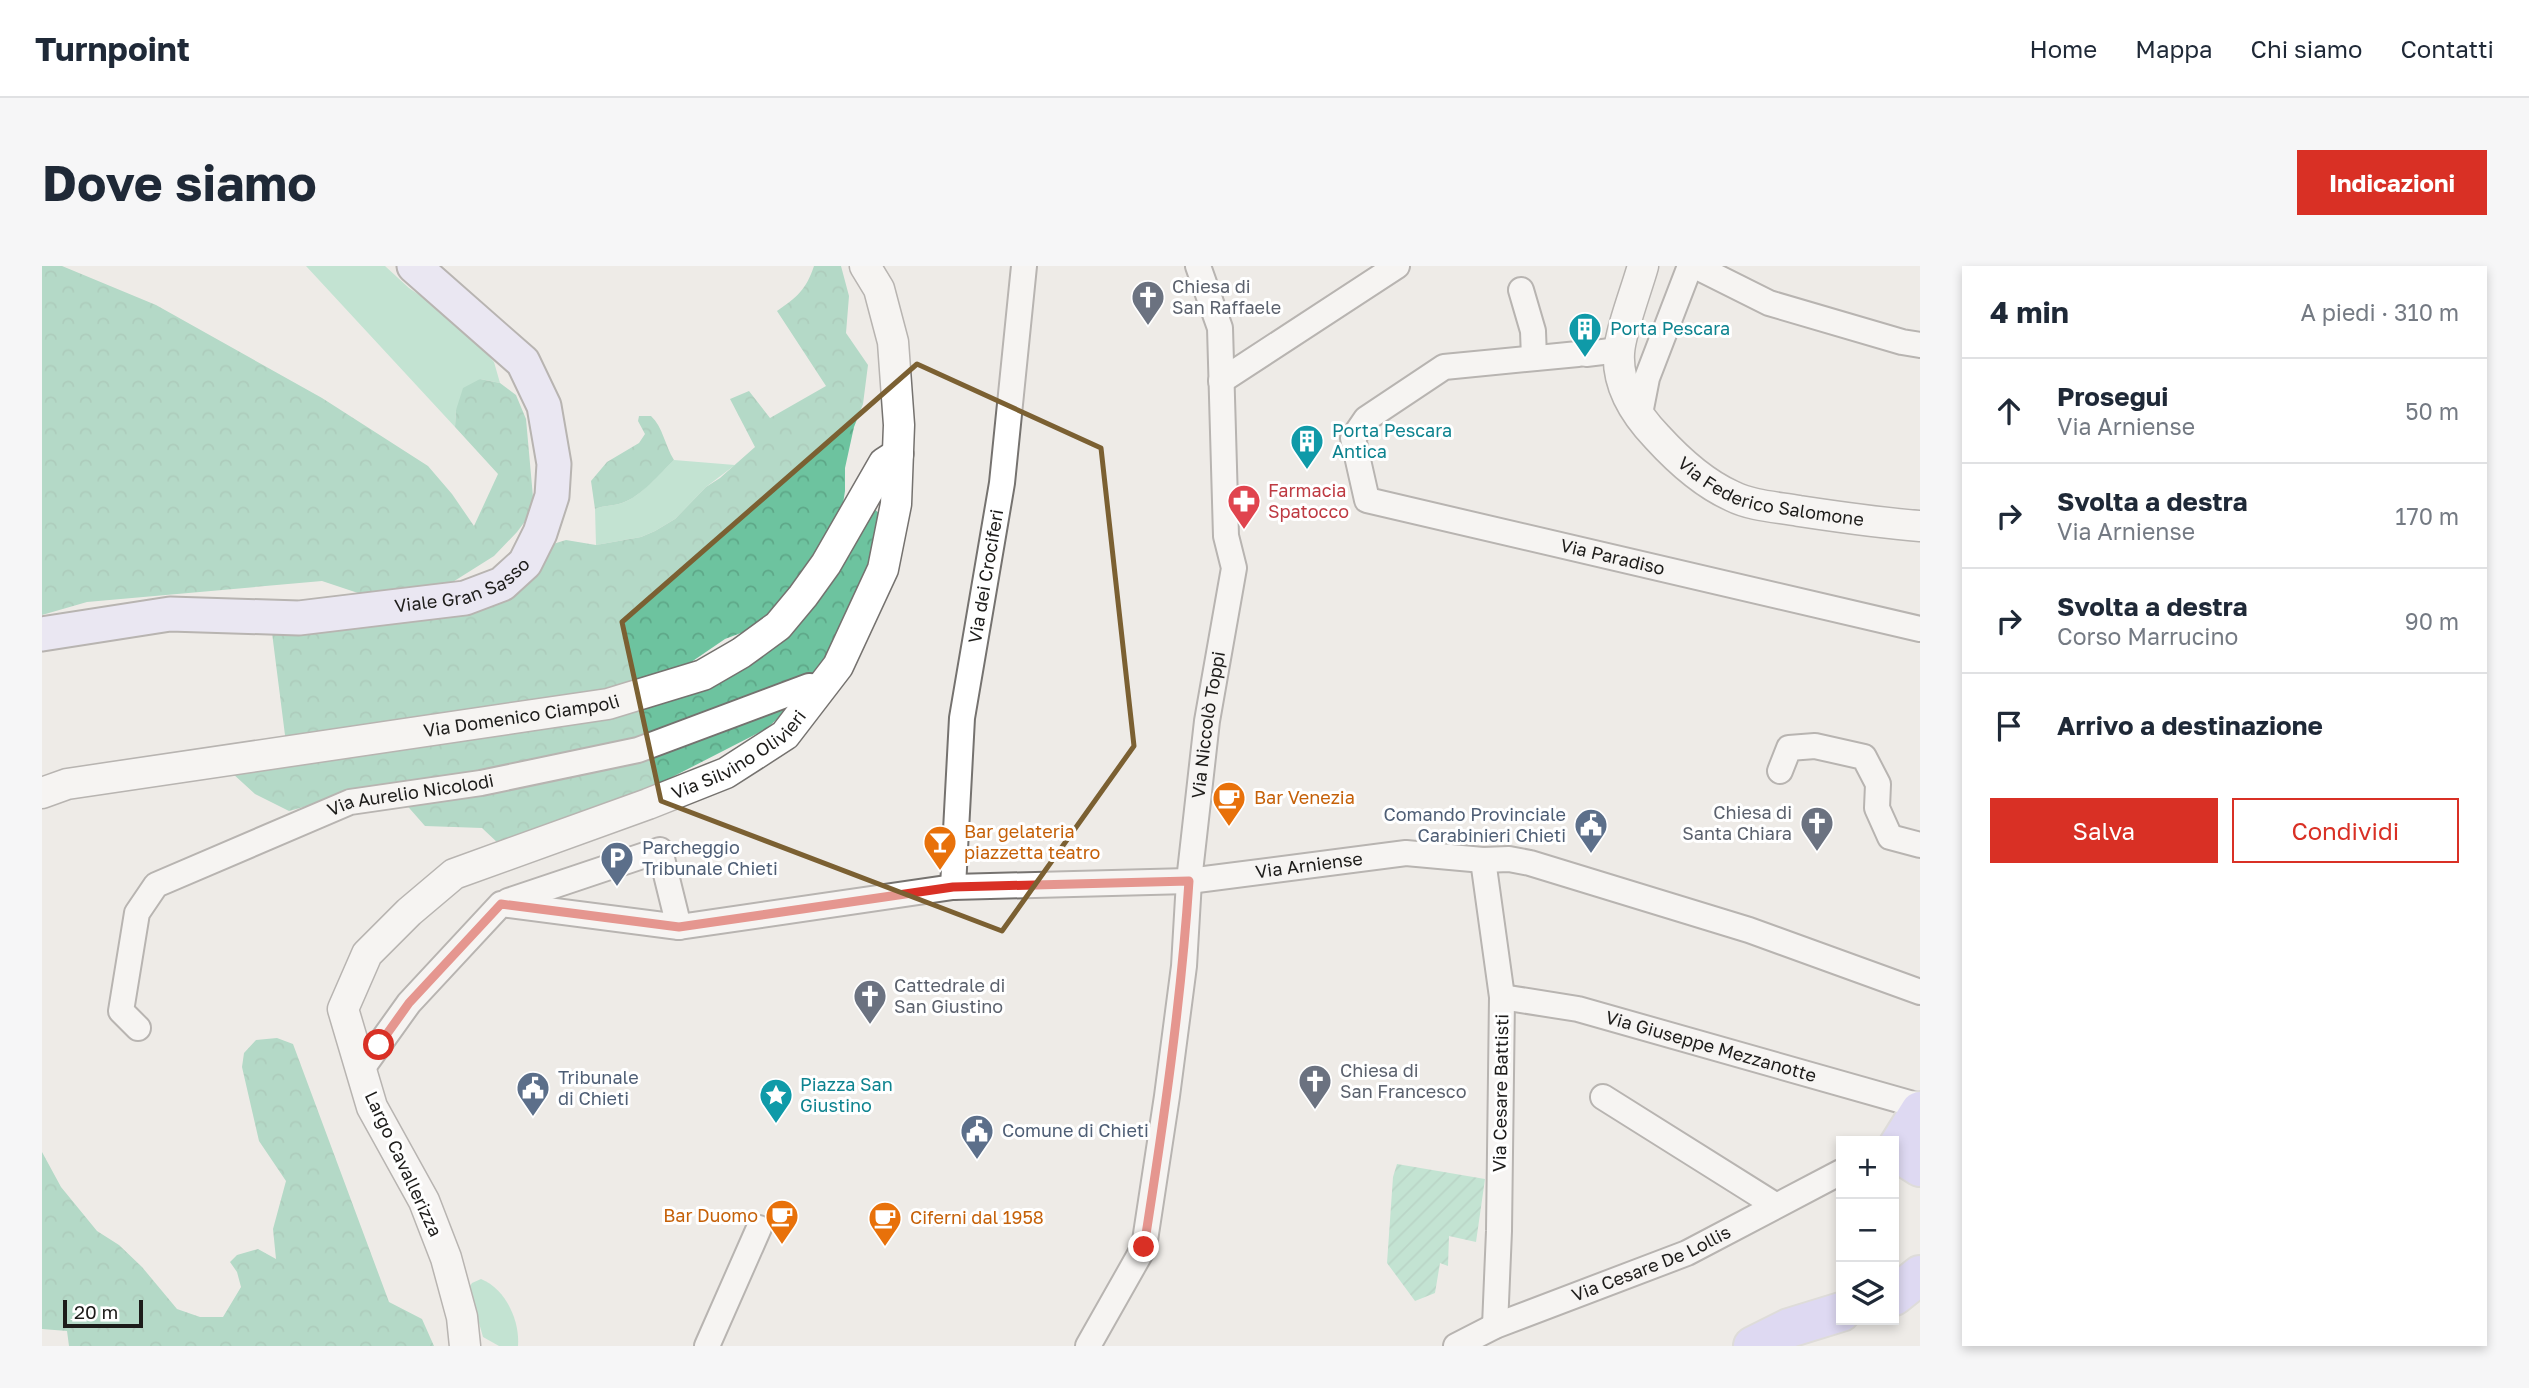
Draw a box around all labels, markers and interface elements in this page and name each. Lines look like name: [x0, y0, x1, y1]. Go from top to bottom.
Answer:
text: Turnpoint: [35, 29, 190, 68]
text: Home: [2029, 34, 2097, 63]
text: Mappa: [2135, 34, 2213, 63]
text: Chi siamo: [2251, 34, 2362, 63]
text: Contatti: [2400, 34, 2494, 63]
button: Indicazioni: [2297, 150, 2487, 215]
text: Dove siamo: [42, 153, 317, 212]
place label: Chiesa di San Raffaele: [1172, 275, 1281, 318]
church icon: Chiesa di San Raffaele: [1129, 278, 1167, 327]
text: 4 min: [1990, 294, 2069, 330]
text: A piedi · 310 m: [2301, 298, 2459, 326]
building icon: Porta Pescara: [1566, 310, 1604, 359]
place label: Porta Pescara: [1610, 317, 1730, 339]
text: Prosegui: [2057, 381, 2168, 412]
icon: ahead: [1990, 392, 2028, 430]
text: 50 m: [2405, 397, 2459, 425]
text: Via Arniense: [2057, 412, 2195, 440]
place label: Porta Pescara Antica: [1332, 419, 1452, 462]
building icon: Porta Pescara Antica: [1288, 422, 1326, 471]
street label: Via Federico Salomone: [1674, 451, 1865, 530]
place label: Farmacia Spatocco: [1268, 479, 1349, 522]
pharmacy icon: Farmacia Spatocco: [1225, 482, 1263, 531]
text: Svolta a destra: [2057, 486, 2248, 517]
icon: right: [1990, 497, 2028, 535]
text: 170 m: [2395, 502, 2459, 530]
street label: Via dei Crociferi: [963, 507, 1007, 645]
text: Via Arniense: [2057, 517, 2195, 545]
street label: Via Paradiso: [1558, 533, 1667, 579]
street label: Viale Gran Sasso: [393, 552, 534, 616]
text: Svolta a destra: [2057, 591, 2248, 622]
icon: right: [1990, 602, 2028, 640]
text: 90 m: [2405, 607, 2459, 635]
text: Corso Marrucino: [2057, 622, 2238, 650]
street label: Via Niccolò Toppi: [1186, 649, 1229, 800]
street label: Via Domenico Ciampoli: [422, 689, 622, 741]
street label: Via Silvino Olivieri: [668, 705, 810, 803]
icon: arrive: [1990, 707, 2028, 745]
text: Arrivo a destinazione: [2057, 710, 2323, 741]
street label: Via Aurelio Nicolodi: [324, 769, 496, 820]
cafe icon: Bar Venezia: [1210, 779, 1248, 828]
place label: Bar Venezia: [1254, 786, 1355, 808]
button: Salva: [1990, 798, 2218, 863]
button: Condividi: [2232, 798, 2459, 863]
place label: Chiesa di Santa Chiara: [1682, 801, 1792, 844]
place label: Comando Provinciale Carabinieri Chieti: [1384, 803, 1566, 846]
church icon: Chiesa di Santa Chiara: [1798, 804, 1836, 853]
public building icon: Comando Provinciale Carabinieri Chieti: [1572, 806, 1610, 855]
place label: Bar gelateria piazzetta teatro: [964, 820, 1100, 863]
bar icon: Bar gelateria piazzetta teatro: [921, 823, 959, 872]
place label: Parcheggio Tribunale Chieti: [642, 836, 778, 879]
parking icon: Parcheggio Tribunale Chieti: [598, 839, 636, 888]
street label: Via Arniense: [1254, 847, 1364, 882]
place label: Cattedrale di San Giustino: [894, 974, 1005, 1017]
church icon: Cattedrale di San Giustino: [851, 977, 889, 1026]
street label: Via Giuseppe Mezzanotte: [1603, 1005, 1819, 1086]
street label: Via Cesare Battisti: [1488, 1014, 1512, 1172]
route start: [363, 1029, 394, 1060]
place label: Chiesa di San Francesco: [1340, 1059, 1466, 1102]
church icon: Chiesa di San Francesco: [1296, 1062, 1334, 1111]
place label: Tribunale di Chieti: [558, 1066, 639, 1109]
public building icon: Tribunale di Chieti: [514, 1069, 552, 1118]
place label: Piazza San Giustino: [800, 1073, 893, 1116]
place icon: Piazza San Giustino: [757, 1076, 795, 1125]
street label: Largo Cavallerizza: [361, 1087, 447, 1240]
public building icon: Comune di Chieti: [958, 1112, 996, 1161]
place label: Comune di Chieti: [1002, 1119, 1149, 1141]
map controls: [1836, 1136, 1899, 1325]
button: +: [1836, 1136, 1899, 1199]
cafe icon: Bar Duomo: [763, 1197, 801, 1246]
cafe icon: Ciferni dal 1958: [866, 1199, 904, 1248]
button: −: [1836, 1199, 1899, 1262]
place label: Bar Duomo: [663, 1204, 758, 1226]
place label: Ciferni dal 1958: [910, 1206, 1044, 1228]
street label: Via Cesare De Lollis: [1568, 1220, 1734, 1306]
route end: [1128, 1231, 1159, 1262]
button: layers: [1836, 1262, 1899, 1325]
scale bar: [63, 1297, 144, 1329]
text: 20 m: [74, 1300, 118, 1323]

